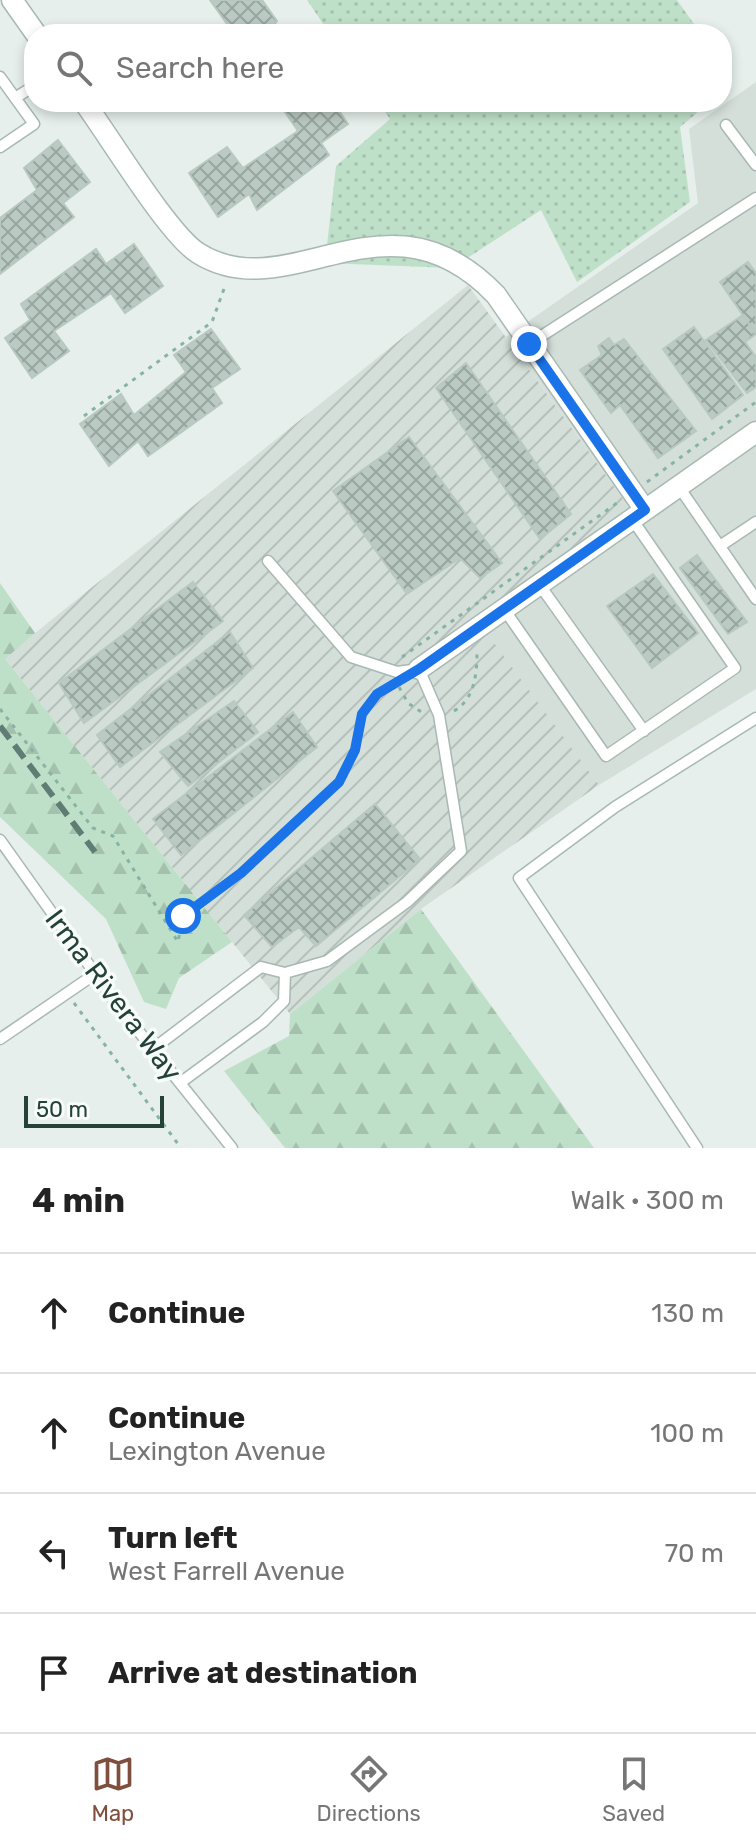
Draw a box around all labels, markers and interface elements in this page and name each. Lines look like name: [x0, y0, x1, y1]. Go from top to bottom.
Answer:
search box: [24, 24, 732, 112]
icon: search: [52, 46, 96, 90]
text: Search here: [116, 50, 284, 86]
route end: [511, 326, 547, 362]
route start: [165, 898, 201, 934]
street label: Irma Rivera Way: [38, 903, 189, 1087]
scale bar: [24, 1092, 164, 1128]
text: 50 m: [36, 1096, 88, 1123]
text: 4 min: [32, 1180, 125, 1221]
text: Walk · 300 m: [570, 1185, 724, 1216]
icon: ahead: [32, 1291, 76, 1335]
text: Continue: [108, 1295, 245, 1331]
text: 130 m: [651, 1298, 724, 1329]
text: Continue: [108, 1400, 245, 1436]
icon: ahead: [32, 1411, 76, 1455]
text: 100 m: [650, 1418, 724, 1449]
text: Lexington Avenue: [108, 1436, 326, 1467]
text: Turn left: [108, 1520, 238, 1556]
icon: left: [32, 1531, 76, 1575]
text: 70 m: [665, 1538, 724, 1569]
text: West Farrell Avenue: [108, 1556, 345, 1587]
icon: arrive: [32, 1651, 76, 1695]
text: Arrive at destination: [108, 1655, 418, 1691]
tab: Map: [91, 1752, 135, 1827]
tab: Directions: [316, 1752, 421, 1827]
tab: Saved: [602, 1752, 665, 1827]

